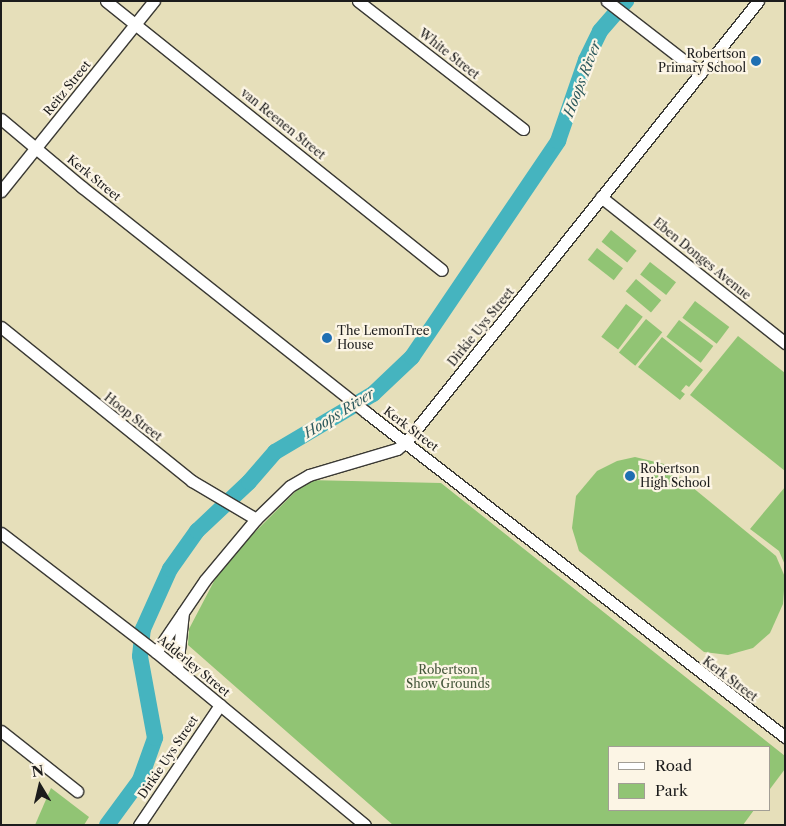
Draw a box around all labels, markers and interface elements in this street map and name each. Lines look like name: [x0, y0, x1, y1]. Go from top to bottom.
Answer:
street label: White Street: [416, 26, 482, 82]
water label: Hoops River: [560, 39, 604, 119]
place label: Robertson Primary School: [658, 47, 746, 75]
marker: Robertson Primary School: [750, 55, 762, 67]
street label: Reitz Street: [40, 58, 94, 118]
street label: van Reenen Street: [238, 86, 328, 162]
street label: Kerk Street: [64, 152, 124, 204]
street label: Eben Donges Avenue: [650, 215, 754, 303]
street label: Dirkie Uys Street: [445, 285, 517, 369]
place label: The LemonTree House: [337, 324, 430, 352]
marker: The LemonTree House: [321, 332, 333, 344]
water label: Hoops River: [301, 385, 377, 441]
street label: Hoop Street: [101, 390, 165, 444]
street label: Kerk Street: [381, 404, 441, 454]
place label: Robertson High School: [640, 462, 710, 490]
marker: Robertson High School: [624, 470, 636, 482]
street label: Adderley Street: [155, 632, 233, 700]
street label: Kerk Street: [700, 654, 760, 704]
park label: Robertson Show Grounds: [406, 663, 490, 691]
street label: Dirkie Uys Street: [135, 713, 201, 801]
legend: [608, 746, 771, 811]
text: Road: [655, 756, 692, 775]
north arrow: [15, 761, 65, 811]
text: N: [30, 761, 45, 781]
text: Park: [655, 781, 688, 800]

